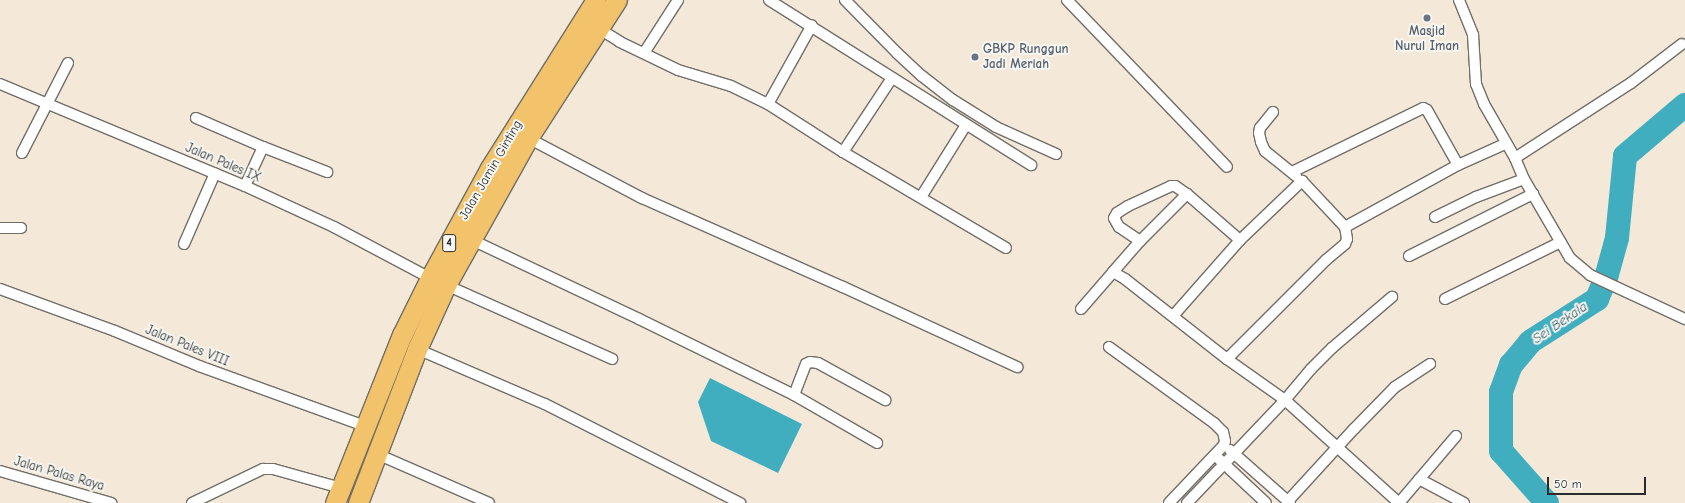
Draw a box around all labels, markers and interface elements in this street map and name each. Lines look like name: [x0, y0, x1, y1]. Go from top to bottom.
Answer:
marker: Masjid Nurul Iman: [1422, 13, 1432, 23]
place label: Masjid Nurul Iman: [1395, 24, 1459, 55]
place label: GBKP Runggun Jadi Meriah: [983, 42, 1069, 73]
marker: GBKP Runggun Jadi Meriah: [970, 52, 980, 62]
street label: Jalan Jamin Ginting: [456, 118, 526, 222]
street label: Jalan Pales IX: [183, 140, 263, 186]
road number: 4: [442, 233, 456, 253]
water label: Sei Bekala: [1529, 299, 1591, 347]
street label: Jalan Pales VIII: [143, 322, 231, 370]
street label: Jalan Palas Raya: [12, 454, 106, 494]
scale bar: [1549, 469, 1648, 495]
text: 50 m: [1554, 477, 1582, 491]

